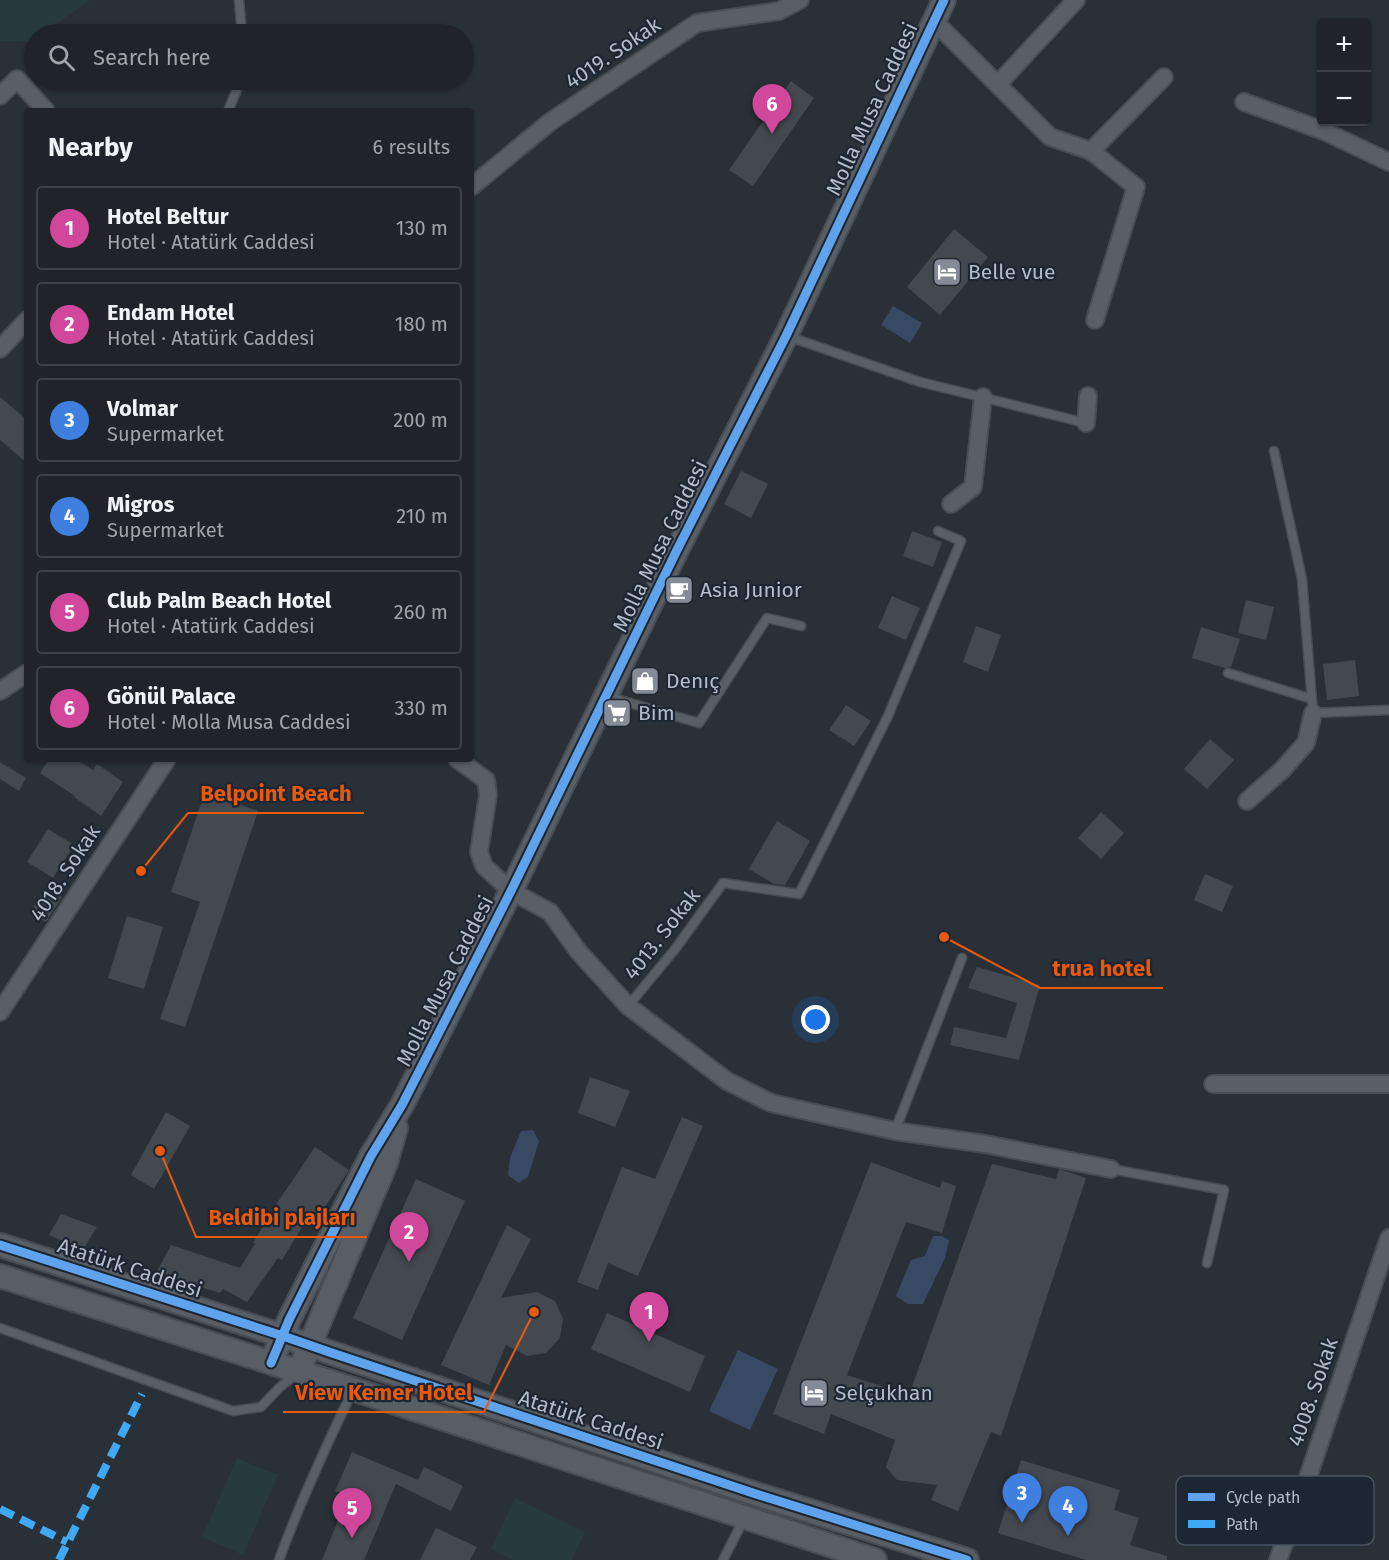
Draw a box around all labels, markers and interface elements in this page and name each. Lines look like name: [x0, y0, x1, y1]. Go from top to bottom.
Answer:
street label: 4019. Sokak: [560, 11, 666, 94]
street label: Molla Musa Caddesi: [820, 18, 924, 200]
map controls: [1317, 18, 1371, 126]
button: +: [1317, 18, 1371, 72]
search box: [24, 24, 474, 90]
icon: search: [45, 41, 78, 74]
text: Search here: [93, 44, 211, 71]
button: −: [1317, 72, 1371, 126]
pin: 6: [752, 84, 792, 134]
text: Nearby: [48, 132, 133, 163]
text: 6 results: [373, 135, 450, 159]
text: Hotel Beltur: [107, 203, 229, 230]
text: 1: [65, 216, 74, 240]
text: 130 m: [396, 216, 448, 240]
text: Hotel · Atatürk Caddesi: [107, 230, 315, 254]
hotel icon: Belle vue: [931, 256, 963, 288]
place label: Belle vue: [968, 259, 1055, 285]
text: Endam Hotel: [107, 299, 234, 326]
text: 2: [64, 312, 75, 336]
text: 180 m: [395, 312, 448, 336]
text: Hotel · Atatürk Caddesi: [107, 326, 315, 350]
text: Volmar: [107, 395, 178, 422]
text: 3: [64, 408, 75, 432]
text: 200 m: [393, 408, 448, 432]
text: Supermarket: [107, 422, 224, 446]
street label: Molla Musa Caddesi: [607, 456, 713, 636]
text: Migros: [107, 491, 174, 518]
text: 4: [64, 504, 75, 528]
text: 210 m: [396, 504, 448, 528]
text: Supermarket: [107, 518, 224, 542]
cafe icon: Asia Junior: [663, 574, 695, 606]
place label: Asia Junior: [700, 577, 802, 603]
text: Club Palm Beach Hotel: [107, 587, 331, 614]
text: 5: [64, 600, 75, 624]
text: 260 m: [394, 600, 448, 624]
text: Hotel · Atatürk Caddesi: [107, 614, 315, 638]
shop icon: Denıç: [629, 665, 661, 697]
place label: Denıç: [666, 668, 719, 694]
text: Gönül Palace: [107, 683, 236, 710]
text: 6: [64, 696, 75, 720]
text: 330 m: [394, 696, 448, 720]
supermarket icon: Bim: [601, 697, 633, 729]
place label: Bim: [638, 700, 675, 726]
text: Hotel · Molla Musa Caddesi: [107, 710, 351, 734]
callout: Belpoint Beach: [188, 773, 364, 813]
text: Belpoint Beach: [200, 780, 352, 807]
street label: 4018. Sokak: [24, 820, 106, 926]
street label: 4013. Sokak: [618, 883, 706, 985]
street label: Molla Musa Caddesi: [391, 891, 499, 1071]
callout: trua hotel: [1040, 948, 1163, 988]
text: trua hotel: [1052, 955, 1152, 982]
your location: [801, 1005, 830, 1034]
callout: Beldibi plajları: [196, 1197, 367, 1237]
text: Beldibi plajları: [208, 1204, 356, 1231]
pin: 2: [390, 1212, 428, 1262]
street label: Atatürk Caddesi: [54, 1232, 206, 1304]
pin: 1: [630, 1292, 668, 1342]
street label: 4008. Sokak: [1282, 1334, 1344, 1450]
callout: View Kemer Hotel: [283, 1372, 484, 1412]
hotel icon: Selçukhan: [798, 1377, 830, 1409]
text: View Kemer Hotel: [294, 1379, 473, 1406]
place label: Selçukhan: [835, 1380, 933, 1406]
street label: Atatürk Caddesi: [515, 1384, 667, 1456]
pin: 3: [1002, 1474, 1042, 1523]
legend: [1176, 1476, 1374, 1545]
pin: 4: [1048, 1486, 1088, 1536]
pin: 5: [332, 1488, 372, 1538]
text: Cycle path: [1226, 1488, 1300, 1507]
text: Path: [1226, 1515, 1258, 1534]

